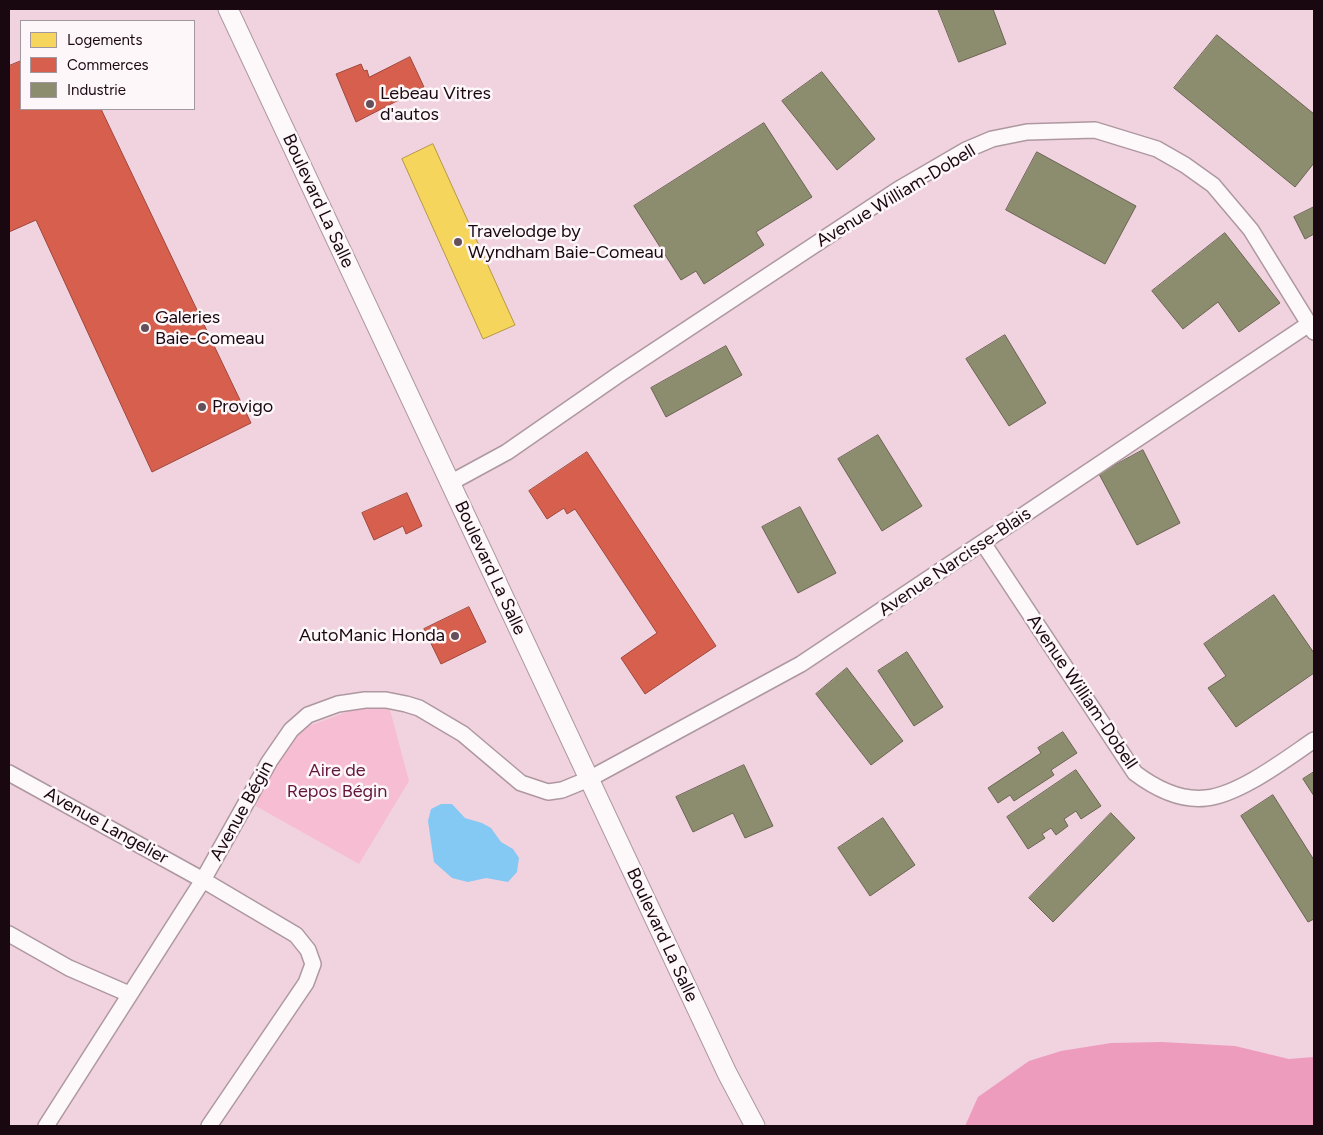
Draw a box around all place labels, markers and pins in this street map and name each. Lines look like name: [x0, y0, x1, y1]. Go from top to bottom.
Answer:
place label: Lebeau Vitres d'autos: [380, 83, 491, 126]
marker: Lebeau Vitres d'autos: [364, 98, 376, 110]
place label: Travelodge by Wyndham Baie-Comeau: [468, 221, 664, 264]
marker: Travelodge by Wyndham Baie-Comeau: [452, 236, 464, 248]
place label: Galeries Baie-Comeau: [155, 307, 264, 350]
marker: Galeries Baie-Comeau: [139, 322, 151, 334]
place label: Provigo: [212, 396, 273, 418]
marker: Provigo: [196, 401, 208, 413]
place label: AutoManic Honda: [299, 625, 445, 647]
marker: AutoManic Honda: [449, 630, 461, 642]

